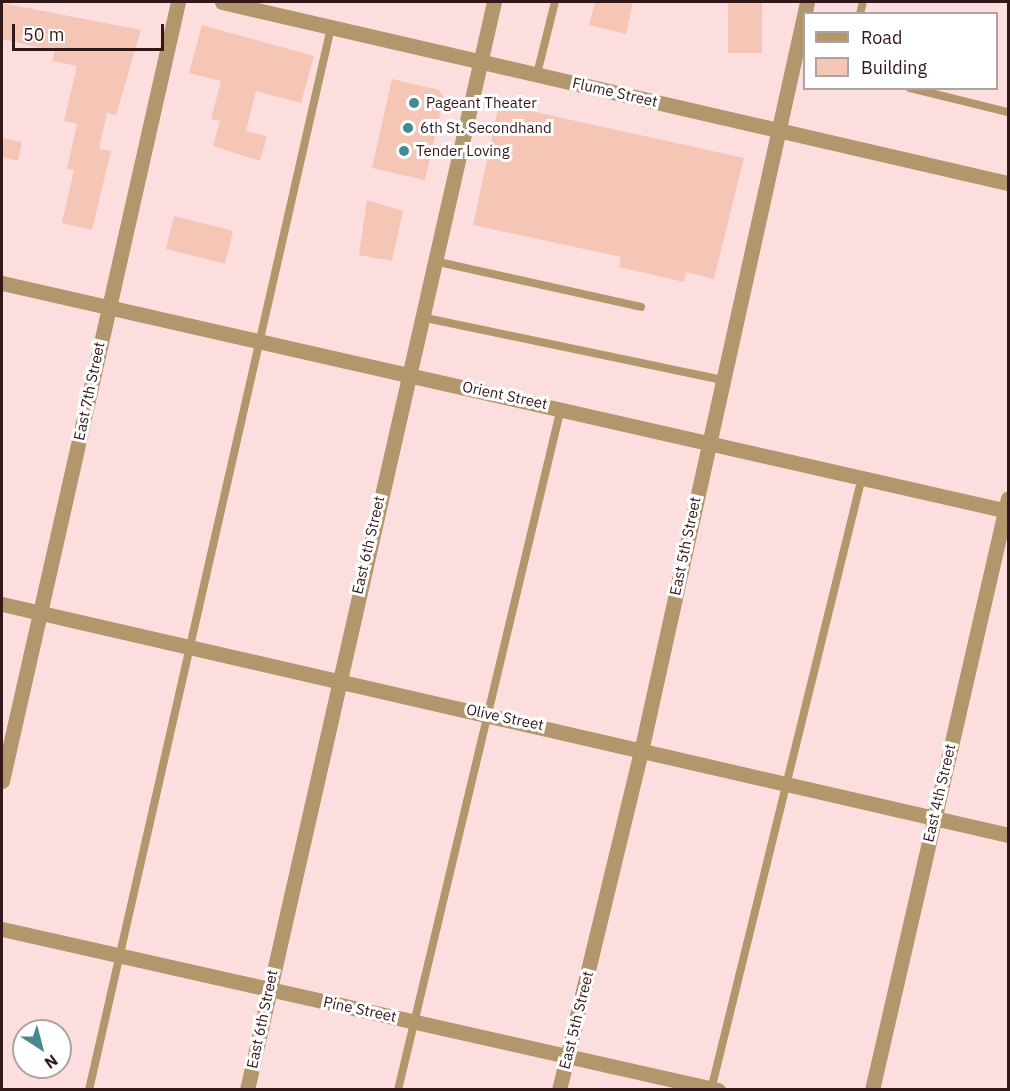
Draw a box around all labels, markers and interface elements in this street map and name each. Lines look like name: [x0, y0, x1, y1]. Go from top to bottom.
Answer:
scale bar: [15, 12, 166, 50]
legend: [803, 12, 998, 90]
text: 50 m: [23, 23, 65, 46]
text: Road: [861, 26, 902, 49]
text: Building: [861, 56, 927, 79]
street label: Flume Street: [571, 73, 659, 111]
place label: Pageant Theater: [426, 94, 537, 112]
marker: Pageant Theater: [407, 96, 421, 110]
place label: 6th St. Secondhand: [420, 119, 552, 137]
marker: 6th St. Secondhand: [401, 121, 415, 135]
place label: Tender Loving: [416, 142, 510, 160]
marker: Tender Loving: [397, 144, 411, 158]
street label: East 7th Street: [70, 340, 108, 442]
street label: Orient Street: [461, 377, 549, 413]
street label: East 6th Street: [348, 494, 388, 596]
street label: East 5th Street: [666, 495, 704, 597]
street label: Olive Street: [465, 700, 545, 734]
street label: East 4th Street: [919, 742, 959, 844]
street label: East 6th Street: [243, 968, 281, 1070]
street label: East 5th Street: [555, 969, 597, 1071]
street label: Pine Street: [322, 992, 398, 1026]
north arrow: [12, 1019, 72, 1079]
text: N: [41, 1050, 62, 1073]

